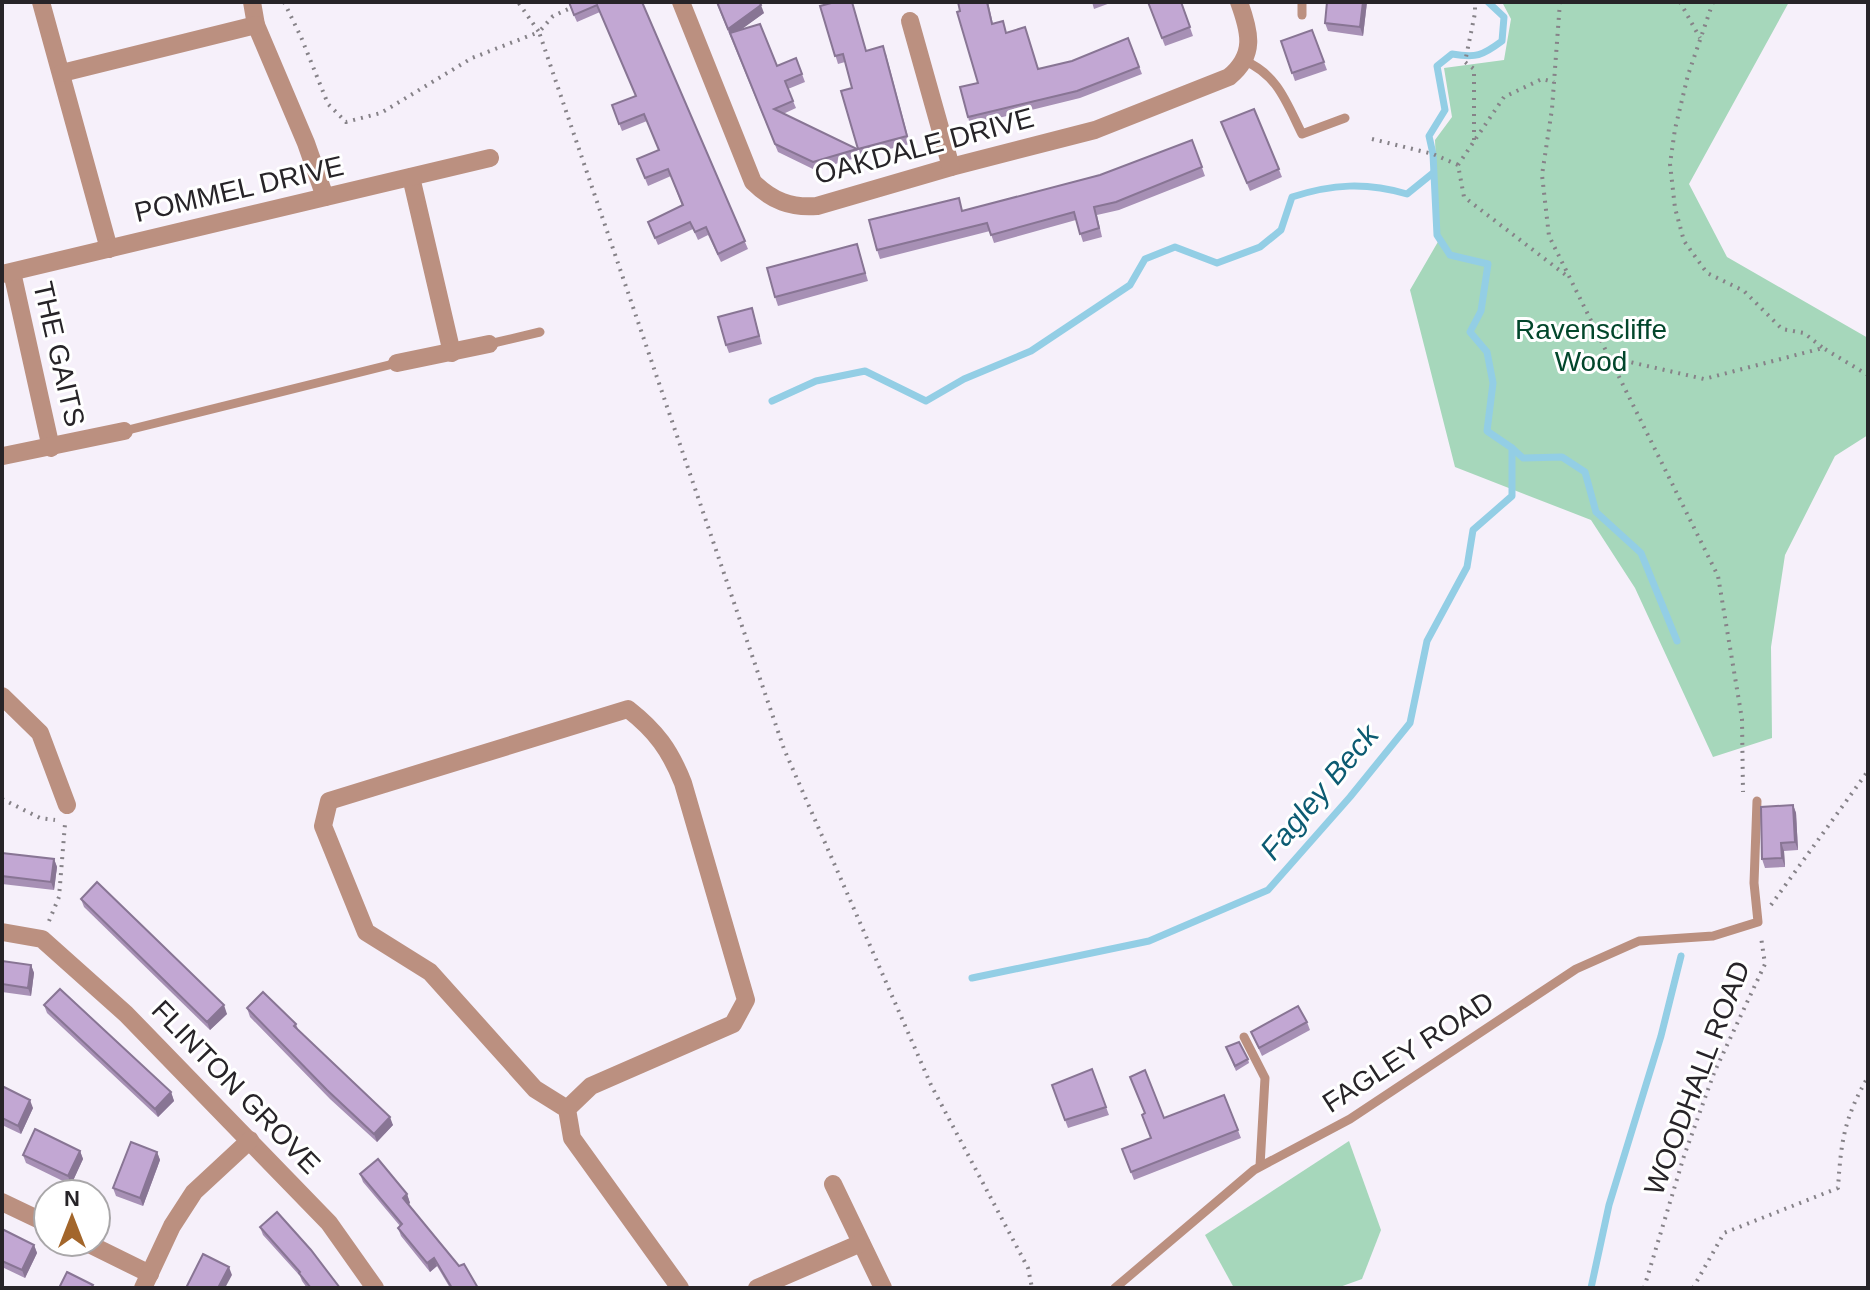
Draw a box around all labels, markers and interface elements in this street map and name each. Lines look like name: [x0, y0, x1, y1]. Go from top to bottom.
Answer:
street label: OAKDALE DRIVE: [811, 102, 1037, 190]
street label: POMMEL DRIVE: [131, 150, 347, 228]
street label: THE GAITS: [27, 279, 91, 429]
park label: Ravenscliffe Wood: [1515, 314, 1667, 377]
water label: Fagley Beck: [1253, 717, 1386, 866]
street label: WOODHALL ROAD: [1638, 957, 1756, 1199]
street label: FAGLEY ROAD: [1317, 985, 1499, 1119]
street label: FLINTON GROVE: [146, 994, 326, 1180]
north arrow: [32, 1178, 112, 1258]
text: N: [64, 1186, 80, 1211]

